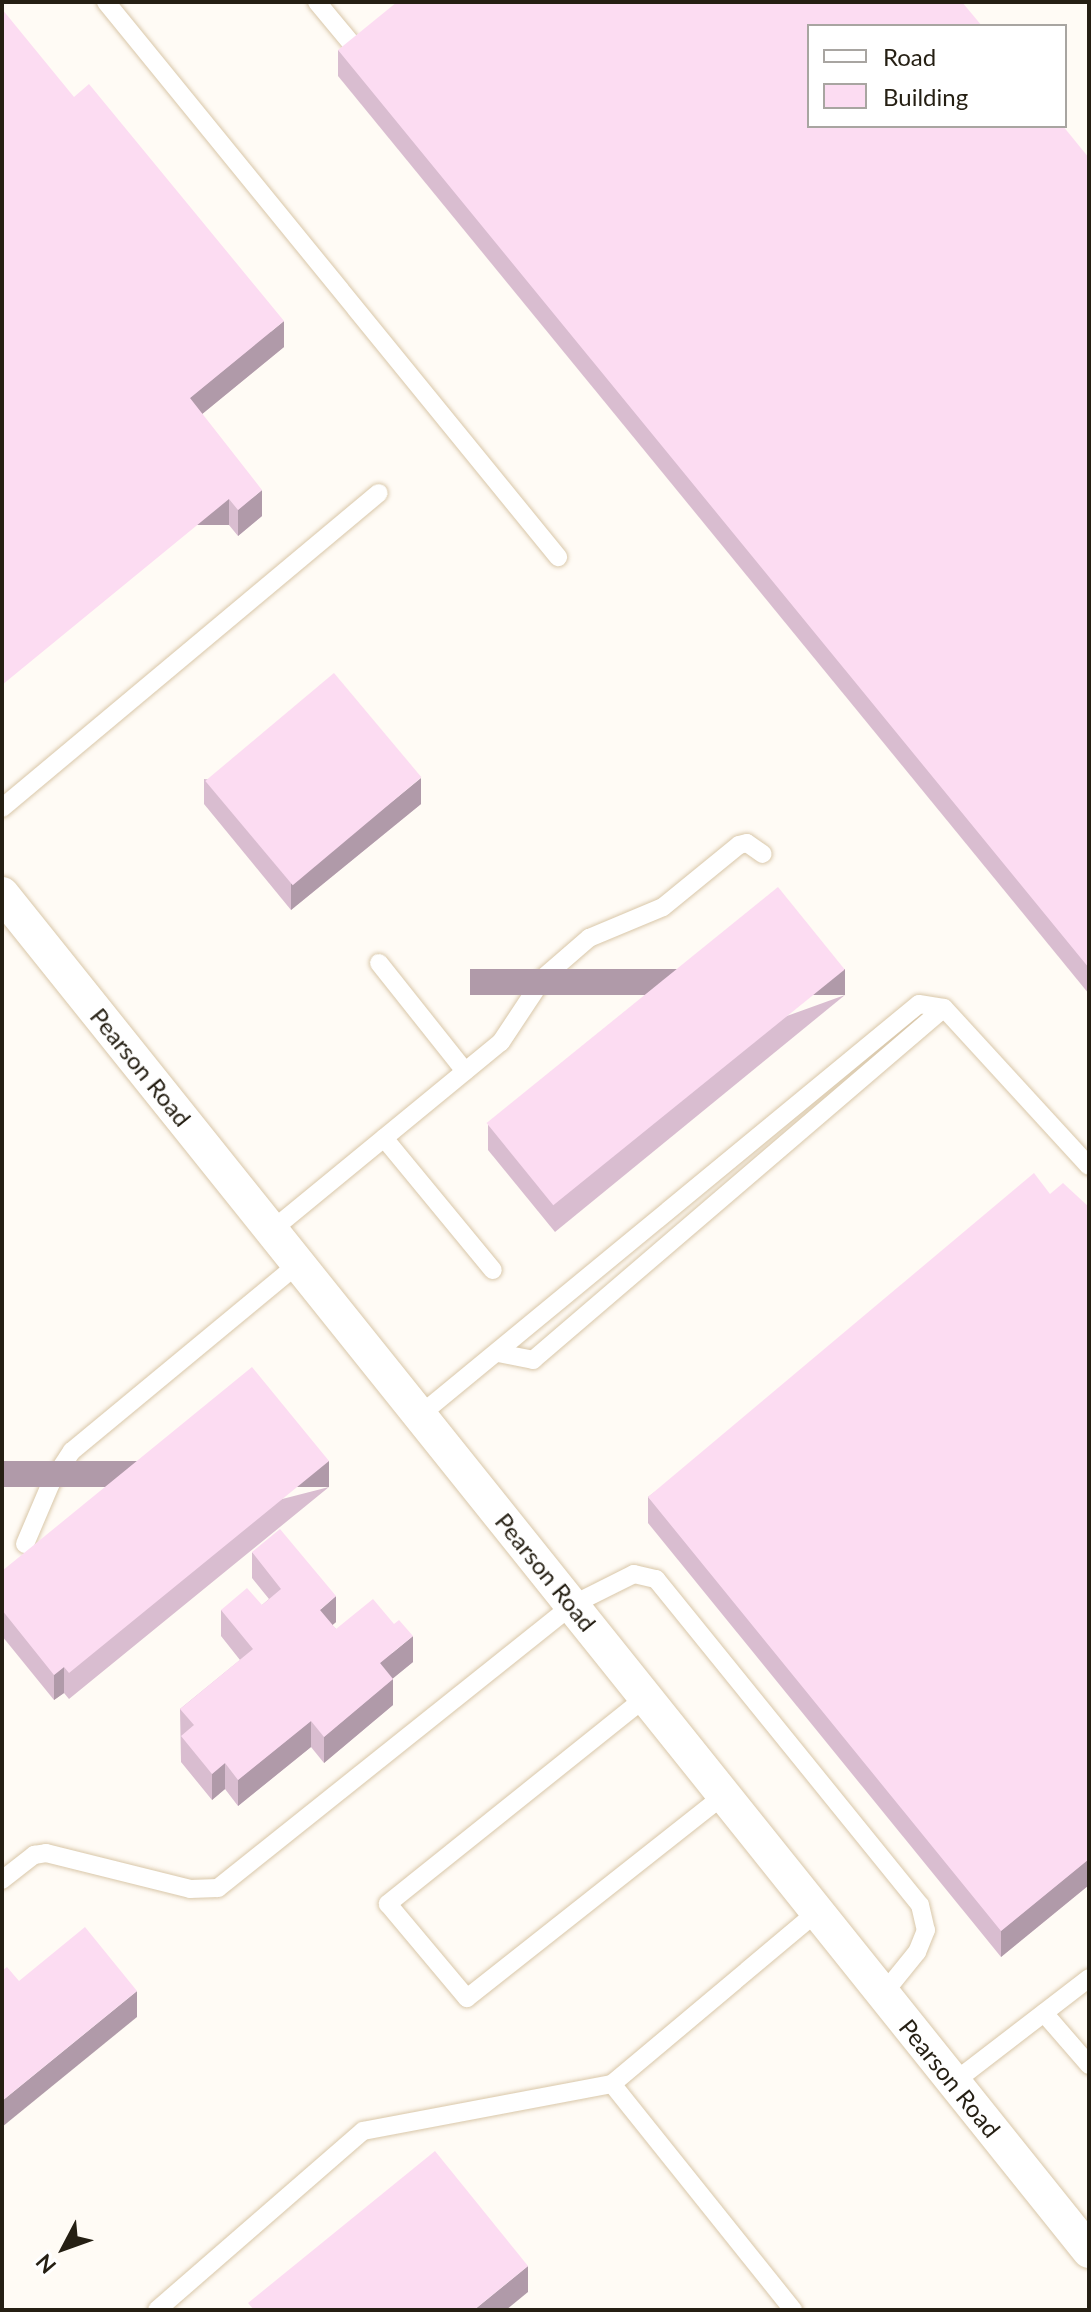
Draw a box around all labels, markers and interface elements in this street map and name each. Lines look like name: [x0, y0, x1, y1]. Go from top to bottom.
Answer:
legend: [807, 24, 1067, 128]
text: Road: [883, 42, 936, 71]
text: Building: [883, 82, 968, 111]
street label: Pearson Road: [85, 1002, 197, 1132]
street label: Pearson Road: [490, 1507, 602, 1637]
street label: Pearson Road: [894, 2013, 1006, 2143]
north arrow: [24, 2208, 104, 2288]
text: N: [30, 2249, 61, 2279]

